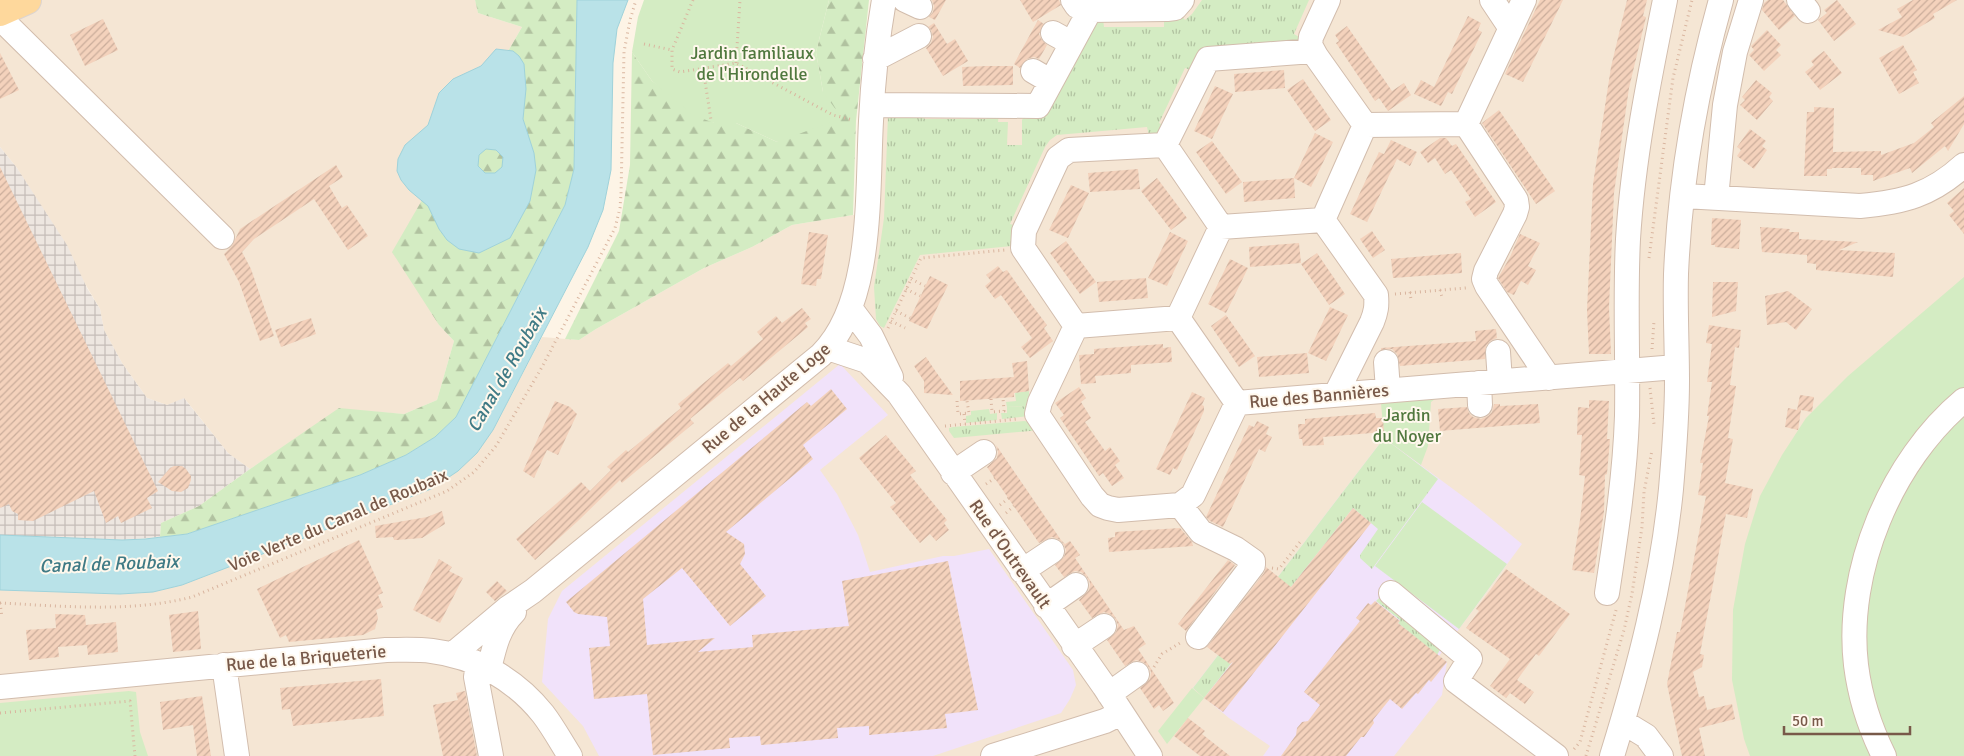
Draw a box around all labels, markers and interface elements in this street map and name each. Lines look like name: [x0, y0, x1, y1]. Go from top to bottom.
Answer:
park label: Jardin familiaux de l'Hirondelle: [690, 42, 814, 85]
water label: Canal de Roubaix: [462, 302, 553, 436]
street label: Rue de la Haute Loge: [697, 338, 835, 458]
street label: Rue des Bannières: [1248, 379, 1390, 413]
park label: Jardin du Noyer: [1373, 404, 1442, 447]
street label: Voie Verte du Canal de Roubaix: [225, 463, 452, 576]
street label: Rue d'Outrevault: [964, 495, 1056, 613]
water label: Canal de Roubaix: [39, 549, 181, 578]
street label: Rue de la Briqueterie: [225, 640, 387, 676]
scale bar: [1784, 704, 1910, 736]
text: 50 m: [1792, 712, 1823, 730]

